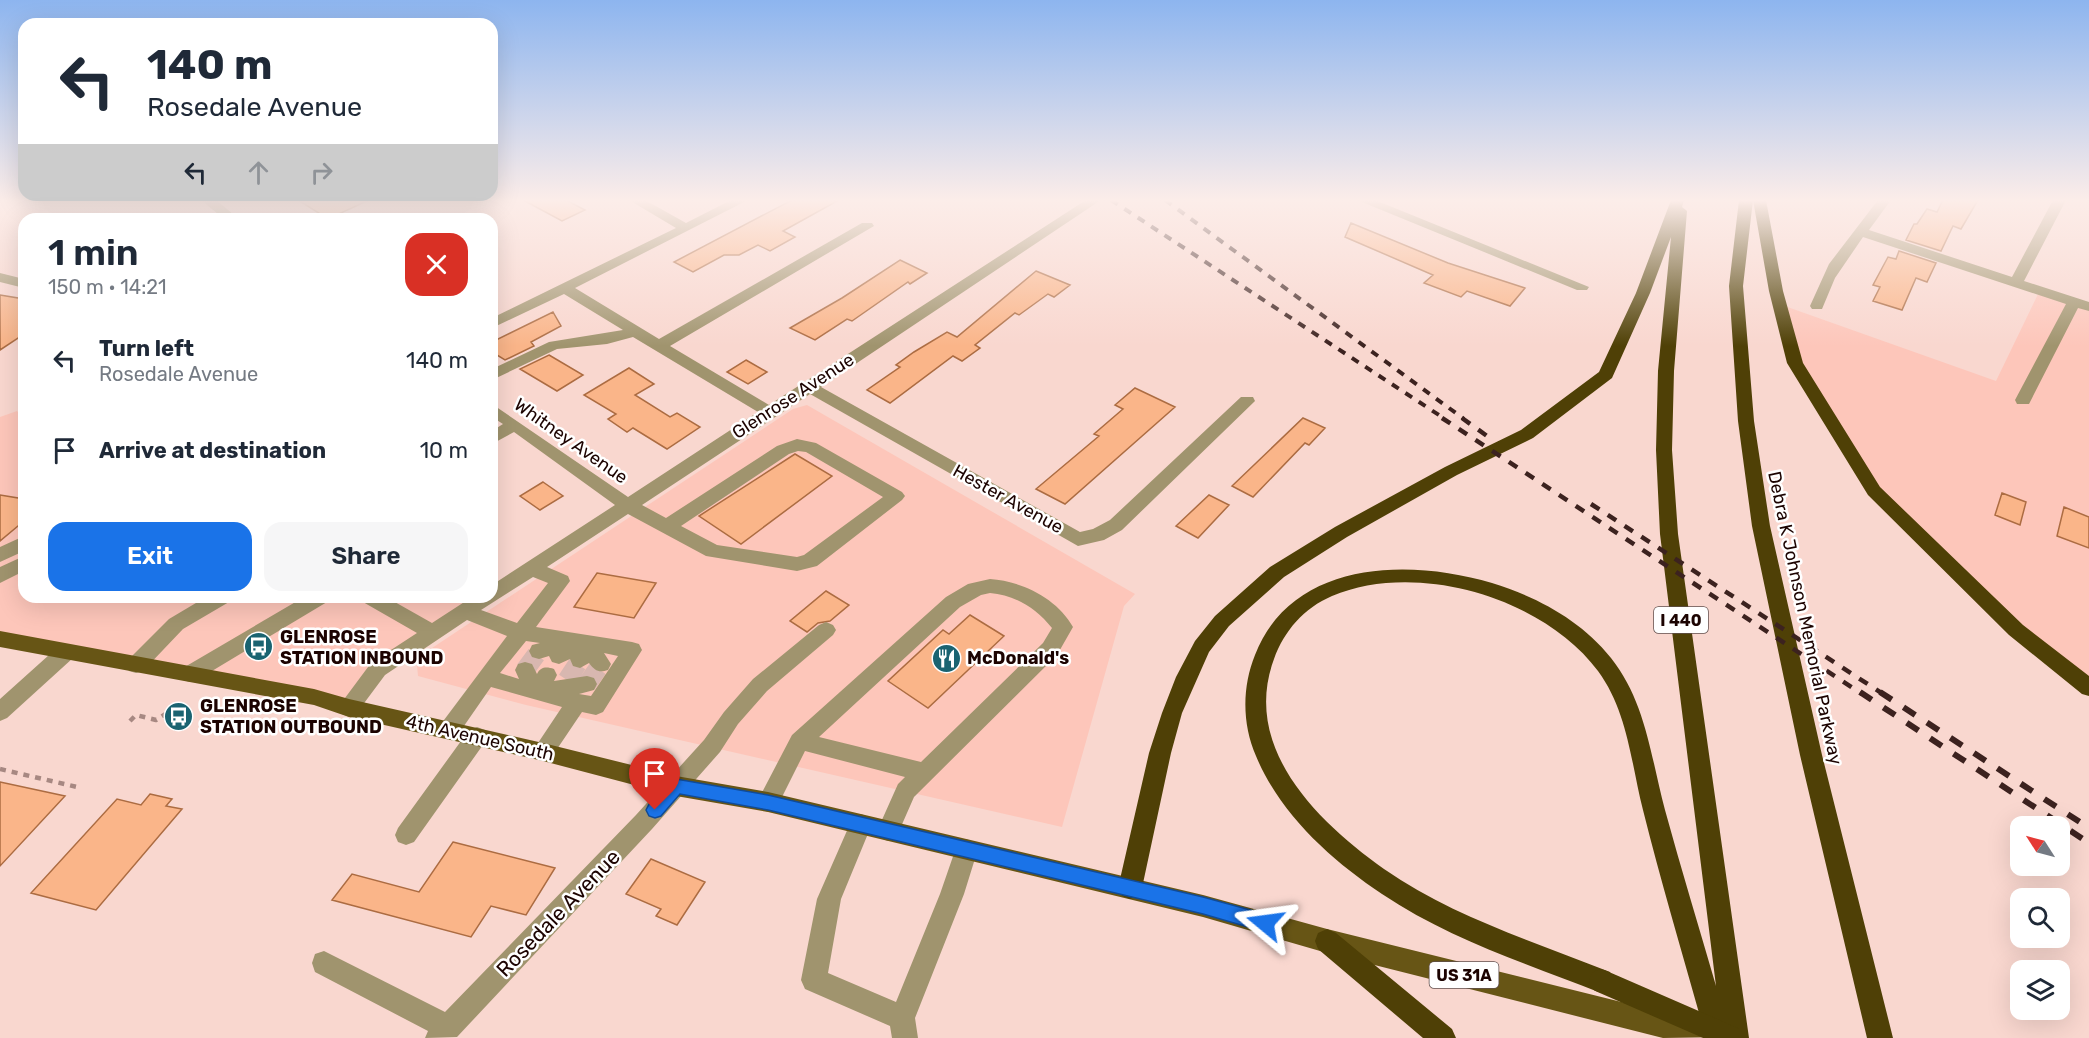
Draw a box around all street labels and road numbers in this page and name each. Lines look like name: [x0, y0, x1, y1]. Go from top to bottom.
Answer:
street label: Glenrose Avenue: [728, 348, 858, 444]
street label: Whitney Avenue: [510, 394, 632, 488]
street label: Hester Avenue: [949, 460, 1067, 538]
street label: Debra K Johnson Memorial Parkway: [1763, 469, 1847, 767]
road number: I 440: [1654, 607, 1708, 633]
street label: 4th Avenue South: [404, 710, 556, 766]
street label: Rosedale Avenue: [491, 844, 625, 982]
road number: US 31A: [1430, 962, 1498, 988]

